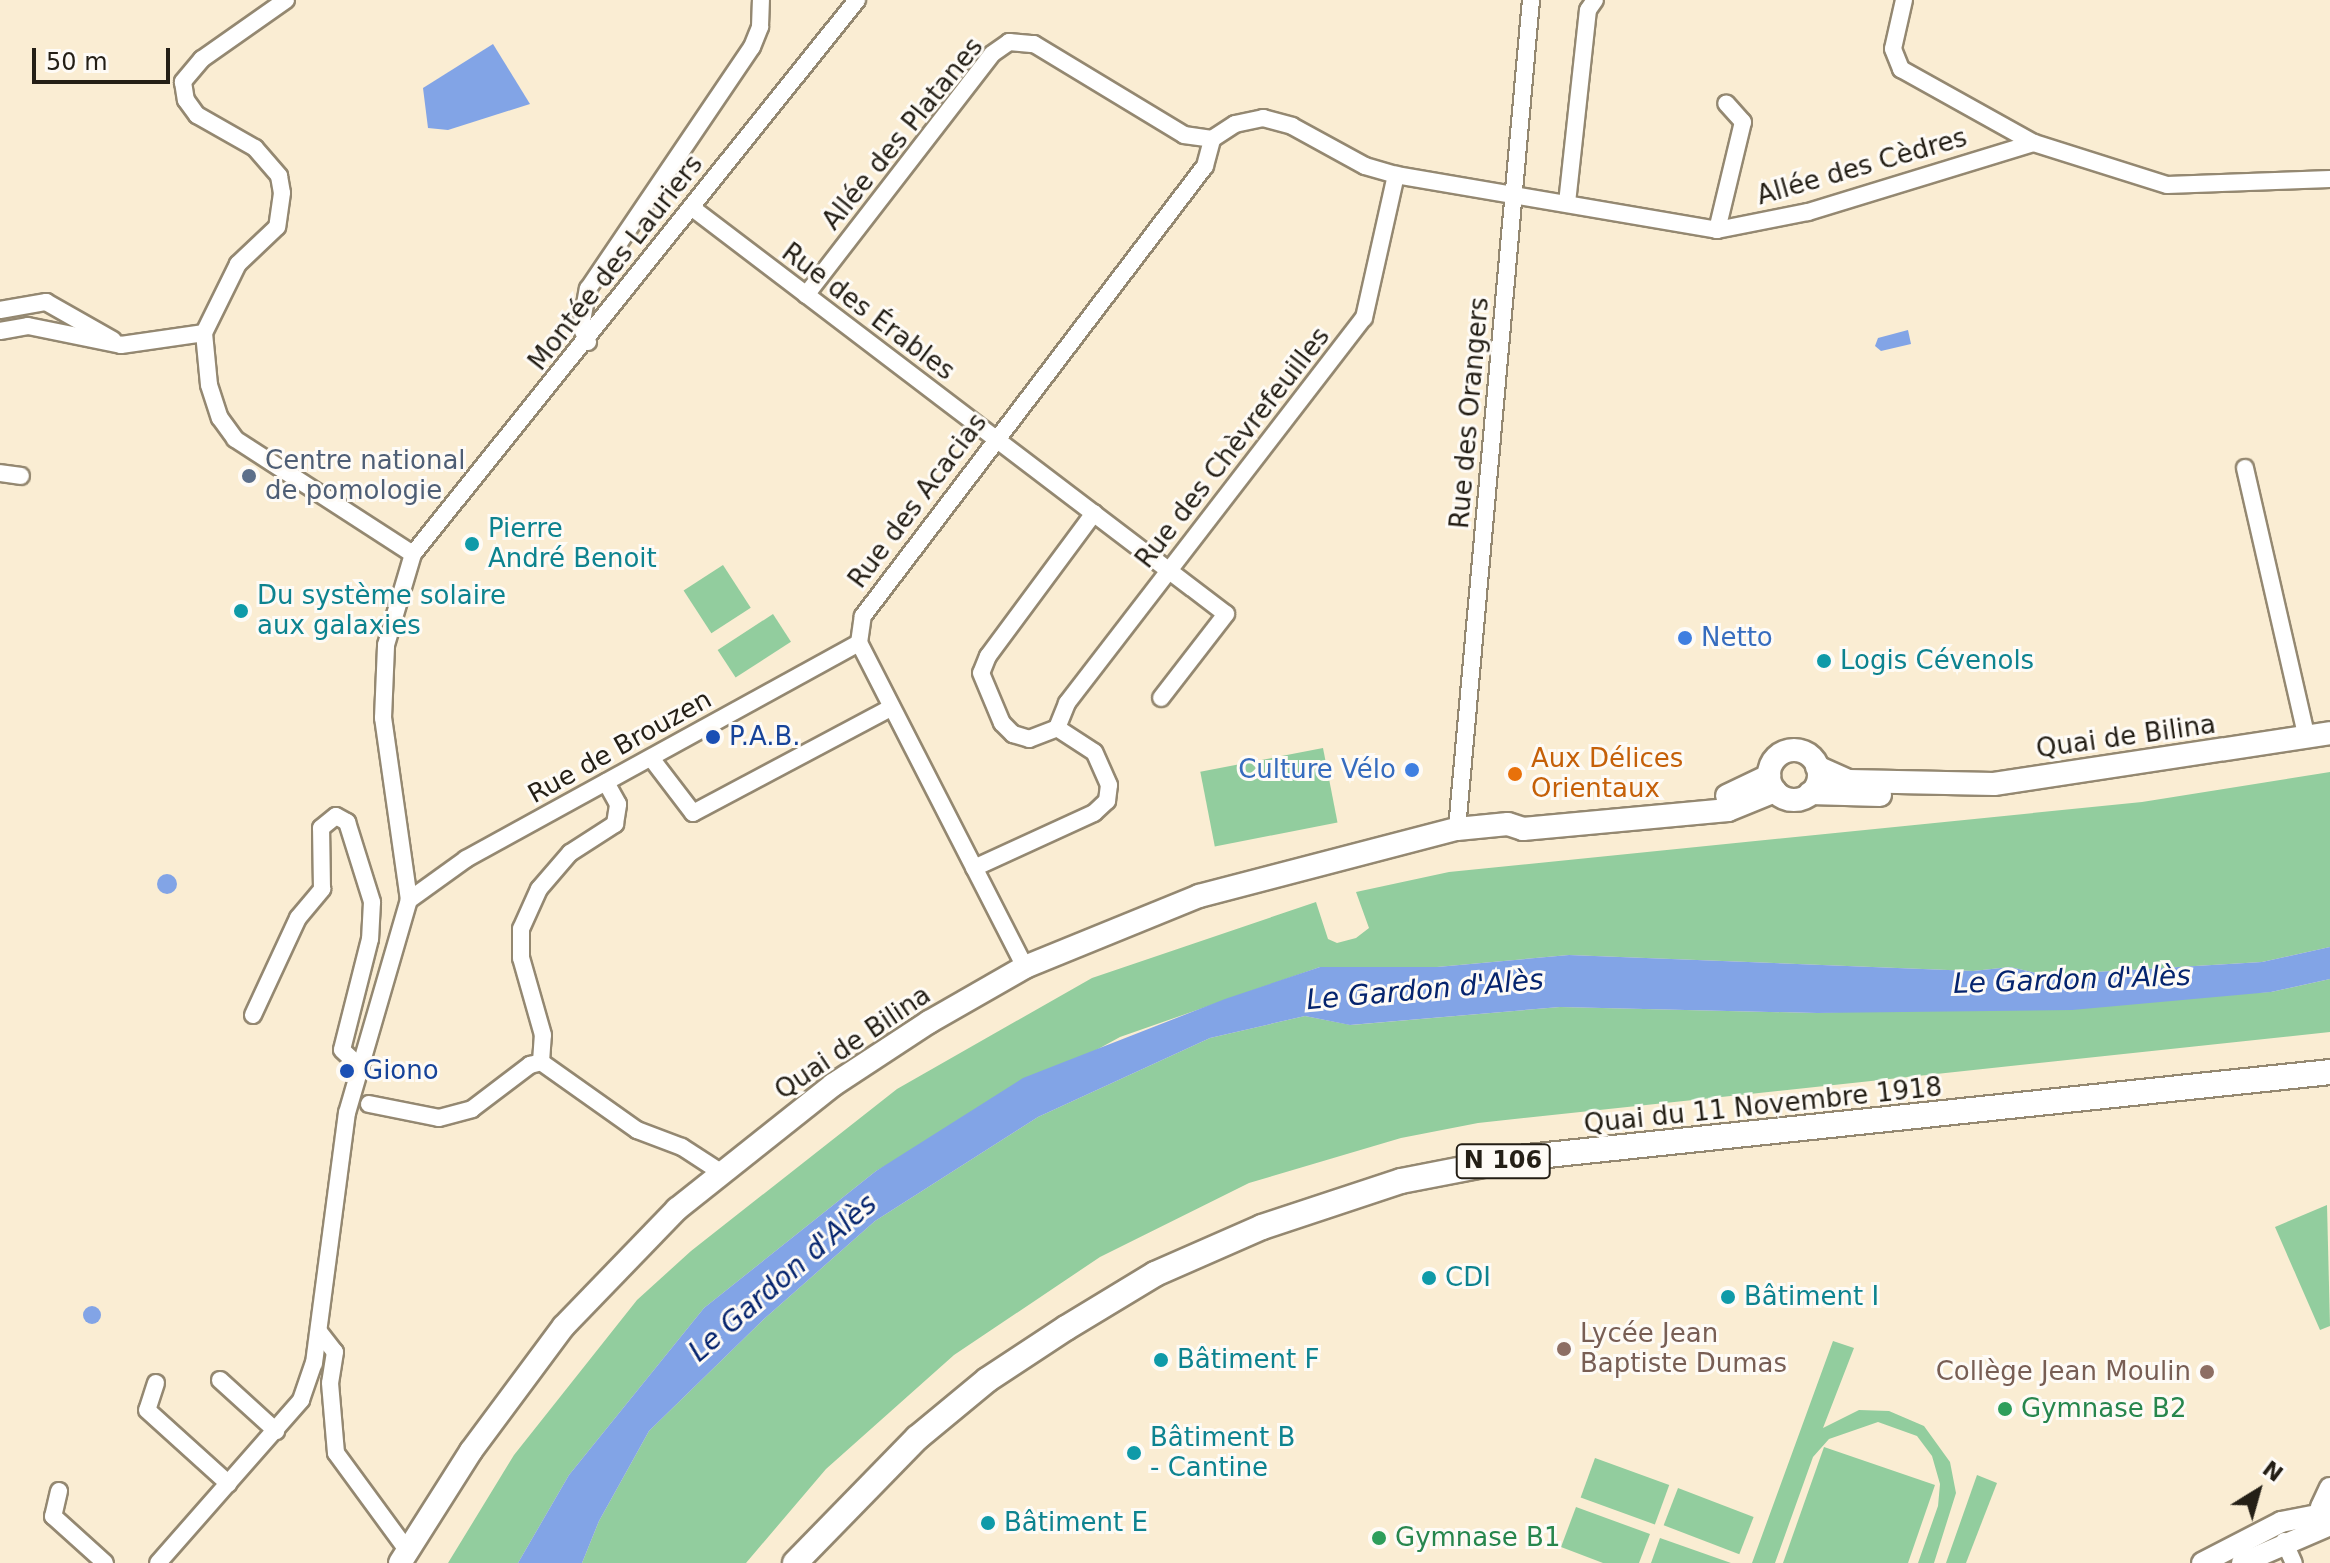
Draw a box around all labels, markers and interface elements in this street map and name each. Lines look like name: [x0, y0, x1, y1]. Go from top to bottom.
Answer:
scale bar: [36, 32, 174, 82]
street label: Allée des Platanes: [816, 32, 990, 236]
text: 50 m: [46, 48, 108, 76]
street label: Allée des Cèdres: [1753, 122, 1971, 212]
street label: Montée des Lauriers: [522, 149, 710, 377]
street label: Rue des Érables: [775, 237, 961, 387]
street label: Rue des Orangers: [1444, 296, 1496, 530]
street label: Rue des Chèvrefeuilles: [1129, 321, 1337, 575]
street label: Rue des Acacias: [842, 408, 994, 594]
place label: Centre national de pomologie: [265, 445, 466, 506]
marker: Centre national de pomologie: [240, 467, 258, 485]
place label: Pierre André Benoit: [488, 513, 657, 574]
marker: Pierre André Benoit: [463, 535, 481, 553]
place label: Du système solaire aux galaxies: [257, 580, 506, 642]
marker: Du système solaire aux galaxies: [232, 602, 250, 620]
place label: Netto: [1701, 622, 1773, 654]
marker: Netto: [1676, 629, 1694, 647]
place label: Logis Cévenols: [1840, 645, 2034, 677]
marker: Logis Cévenols: [1815, 652, 1833, 670]
street label: Rue de Brouzen: [523, 684, 717, 810]
street label: Quai de Bilina: [2034, 709, 2218, 765]
place label: P.A.B.: [729, 721, 801, 753]
marker: P.A.B.: [704, 728, 722, 746]
place label: Aux Délices Orientaux: [1531, 743, 1683, 804]
place label: Culture Vélo: [1238, 754, 1396, 786]
marker: Culture Vélo: [1403, 761, 1421, 779]
marker: Aux Délices Orientaux: [1506, 765, 1524, 783]
water label: Le Gardon d'Alès: [1953, 959, 2191, 1001]
water label: Le Gardon d'Alès: [1305, 963, 1545, 1017]
street label: Quai de Bilina: [769, 979, 937, 1107]
place label: Giono: [363, 1055, 439, 1087]
marker: Giono: [338, 1062, 356, 1080]
street label: Quai du 11 Novembre 1918: [1582, 1072, 1944, 1140]
road number: N 106: [1455, 1141, 1551, 1181]
water label: Le Gardon d'Alès: [682, 1187, 884, 1369]
place label: CDI: [1445, 1262, 1491, 1294]
marker: CDI: [1420, 1269, 1438, 1287]
place label: Bâtiment I: [1744, 1281, 1879, 1313]
marker: Bâtiment I: [1719, 1288, 1737, 1306]
place label: Lycée Jean Baptiste Dumas: [1580, 1318, 1787, 1380]
marker: Lycée Jean Baptiste Dumas: [1555, 1340, 1573, 1358]
place label: Bâtiment F: [1177, 1344, 1319, 1376]
marker: Bâtiment F: [1152, 1351, 1170, 1369]
place label: Collège Jean Moulin: [1936, 1356, 2191, 1388]
marker: Collège Jean Moulin: [2198, 1363, 2216, 1381]
place label: Gymnase B2: [2021, 1393, 2186, 1425]
marker: Gymnase B2: [1996, 1400, 2014, 1418]
place label: Bâtiment B - Cantine: [1150, 1422, 1295, 1484]
marker: Bâtiment B - Cantine: [1125, 1444, 1143, 1462]
north arrow: [2218, 1451, 2298, 1531]
text: N: [2258, 1456, 2288, 1487]
place label: Bâtiment E: [1004, 1507, 1148, 1539]
marker: Bâtiment E: [979, 1514, 997, 1532]
place label: Gymnase B1: [1395, 1522, 1560, 1554]
marker: Gymnase B1: [1370, 1529, 1388, 1547]

